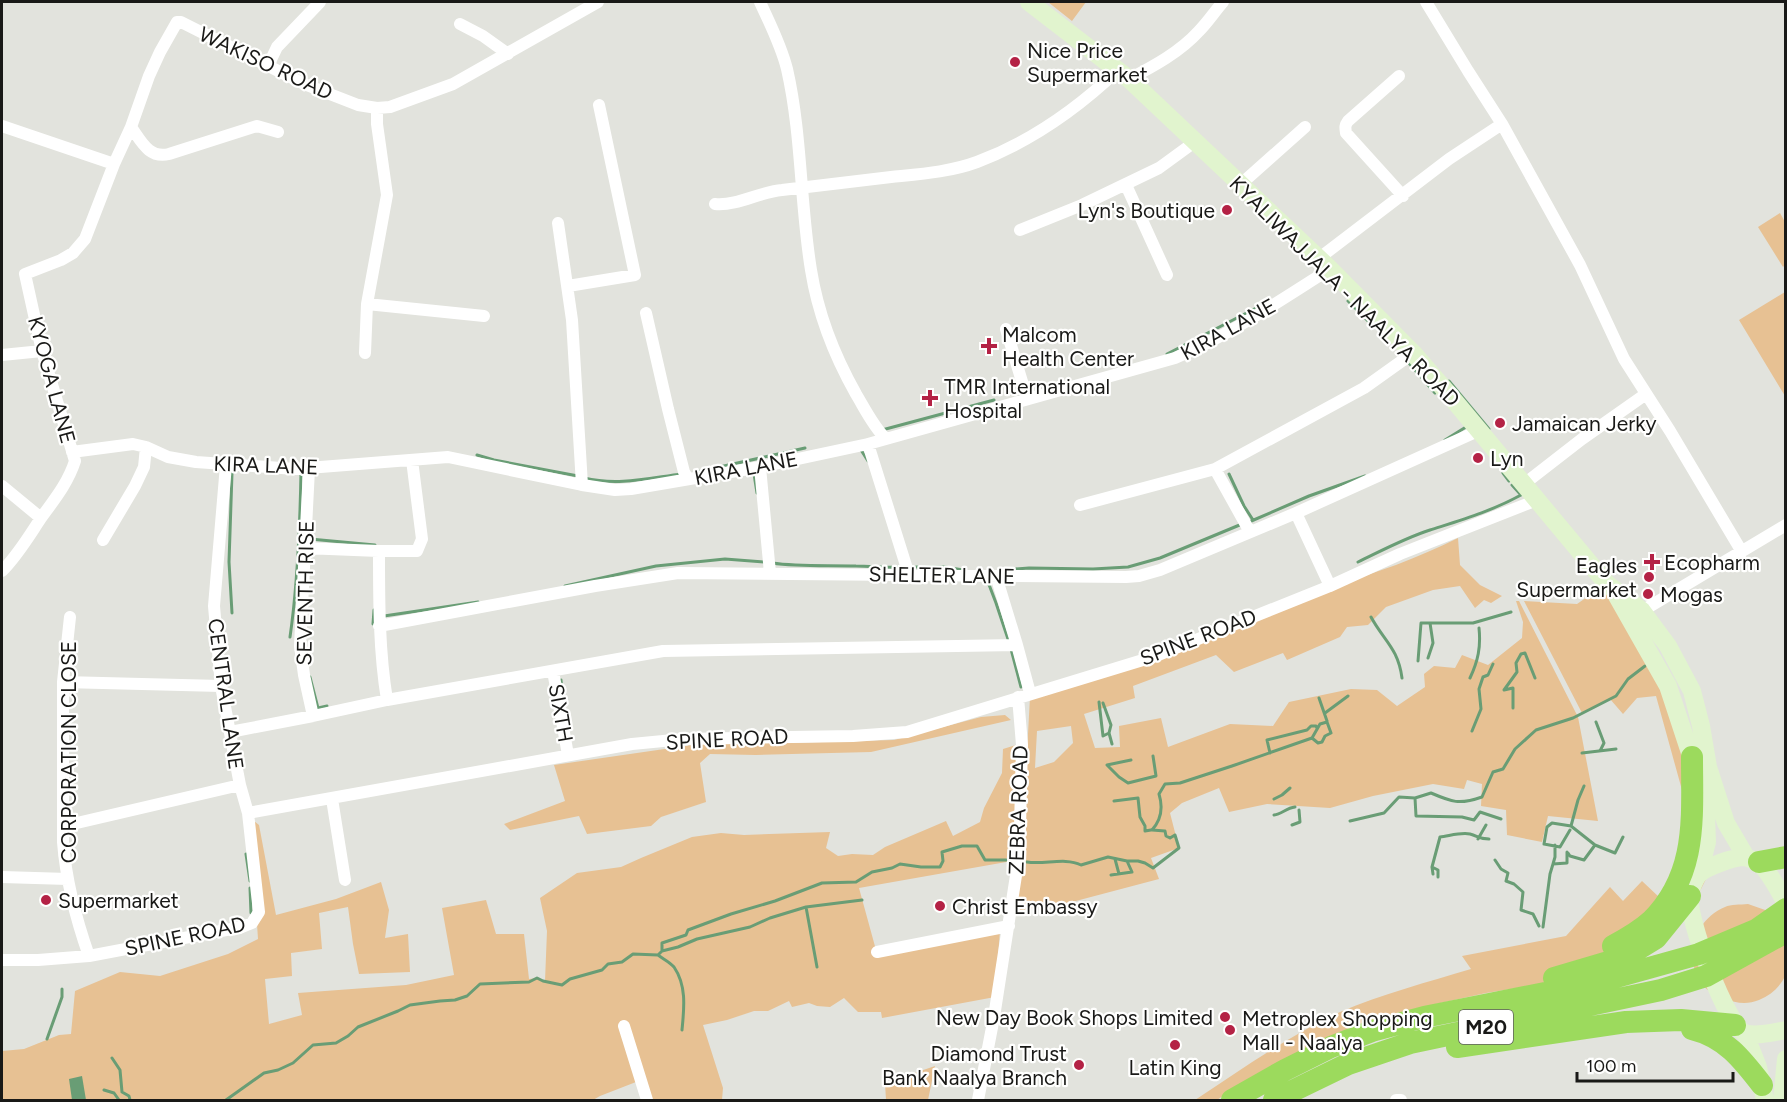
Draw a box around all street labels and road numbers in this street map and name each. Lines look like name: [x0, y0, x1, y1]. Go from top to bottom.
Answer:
street label: WAKISO ROAD: [195, 21, 337, 105]
street label: KYALIWAJJALA - NAALYA ROAD: [1225, 171, 1465, 411]
street label: KIRA LANE: [1176, 293, 1280, 365]
street label: KYOGA LANE: [23, 314, 81, 446]
street label: KIRA LANE: [692, 446, 800, 490]
street label: KIRA LANE: [213, 451, 319, 479]
street label: SEVENTH RISE: [291, 520, 319, 666]
street label: SHELTER LANE: [868, 561, 1016, 589]
street label: SPINE ROAD: [1136, 603, 1260, 671]
street label: CENTRAL LANE: [203, 617, 249, 771]
street label: CORPORATION CLOSE: [56, 641, 81, 863]
street label: SIXTH: [544, 682, 578, 744]
street label: SPINE ROAD: [665, 723, 789, 755]
street label: ZEBRA ROAD: [1003, 745, 1033, 875]
street label: SPINE ROAD: [122, 911, 248, 961]
road number: M20: [1459, 1010, 1513, 1044]

